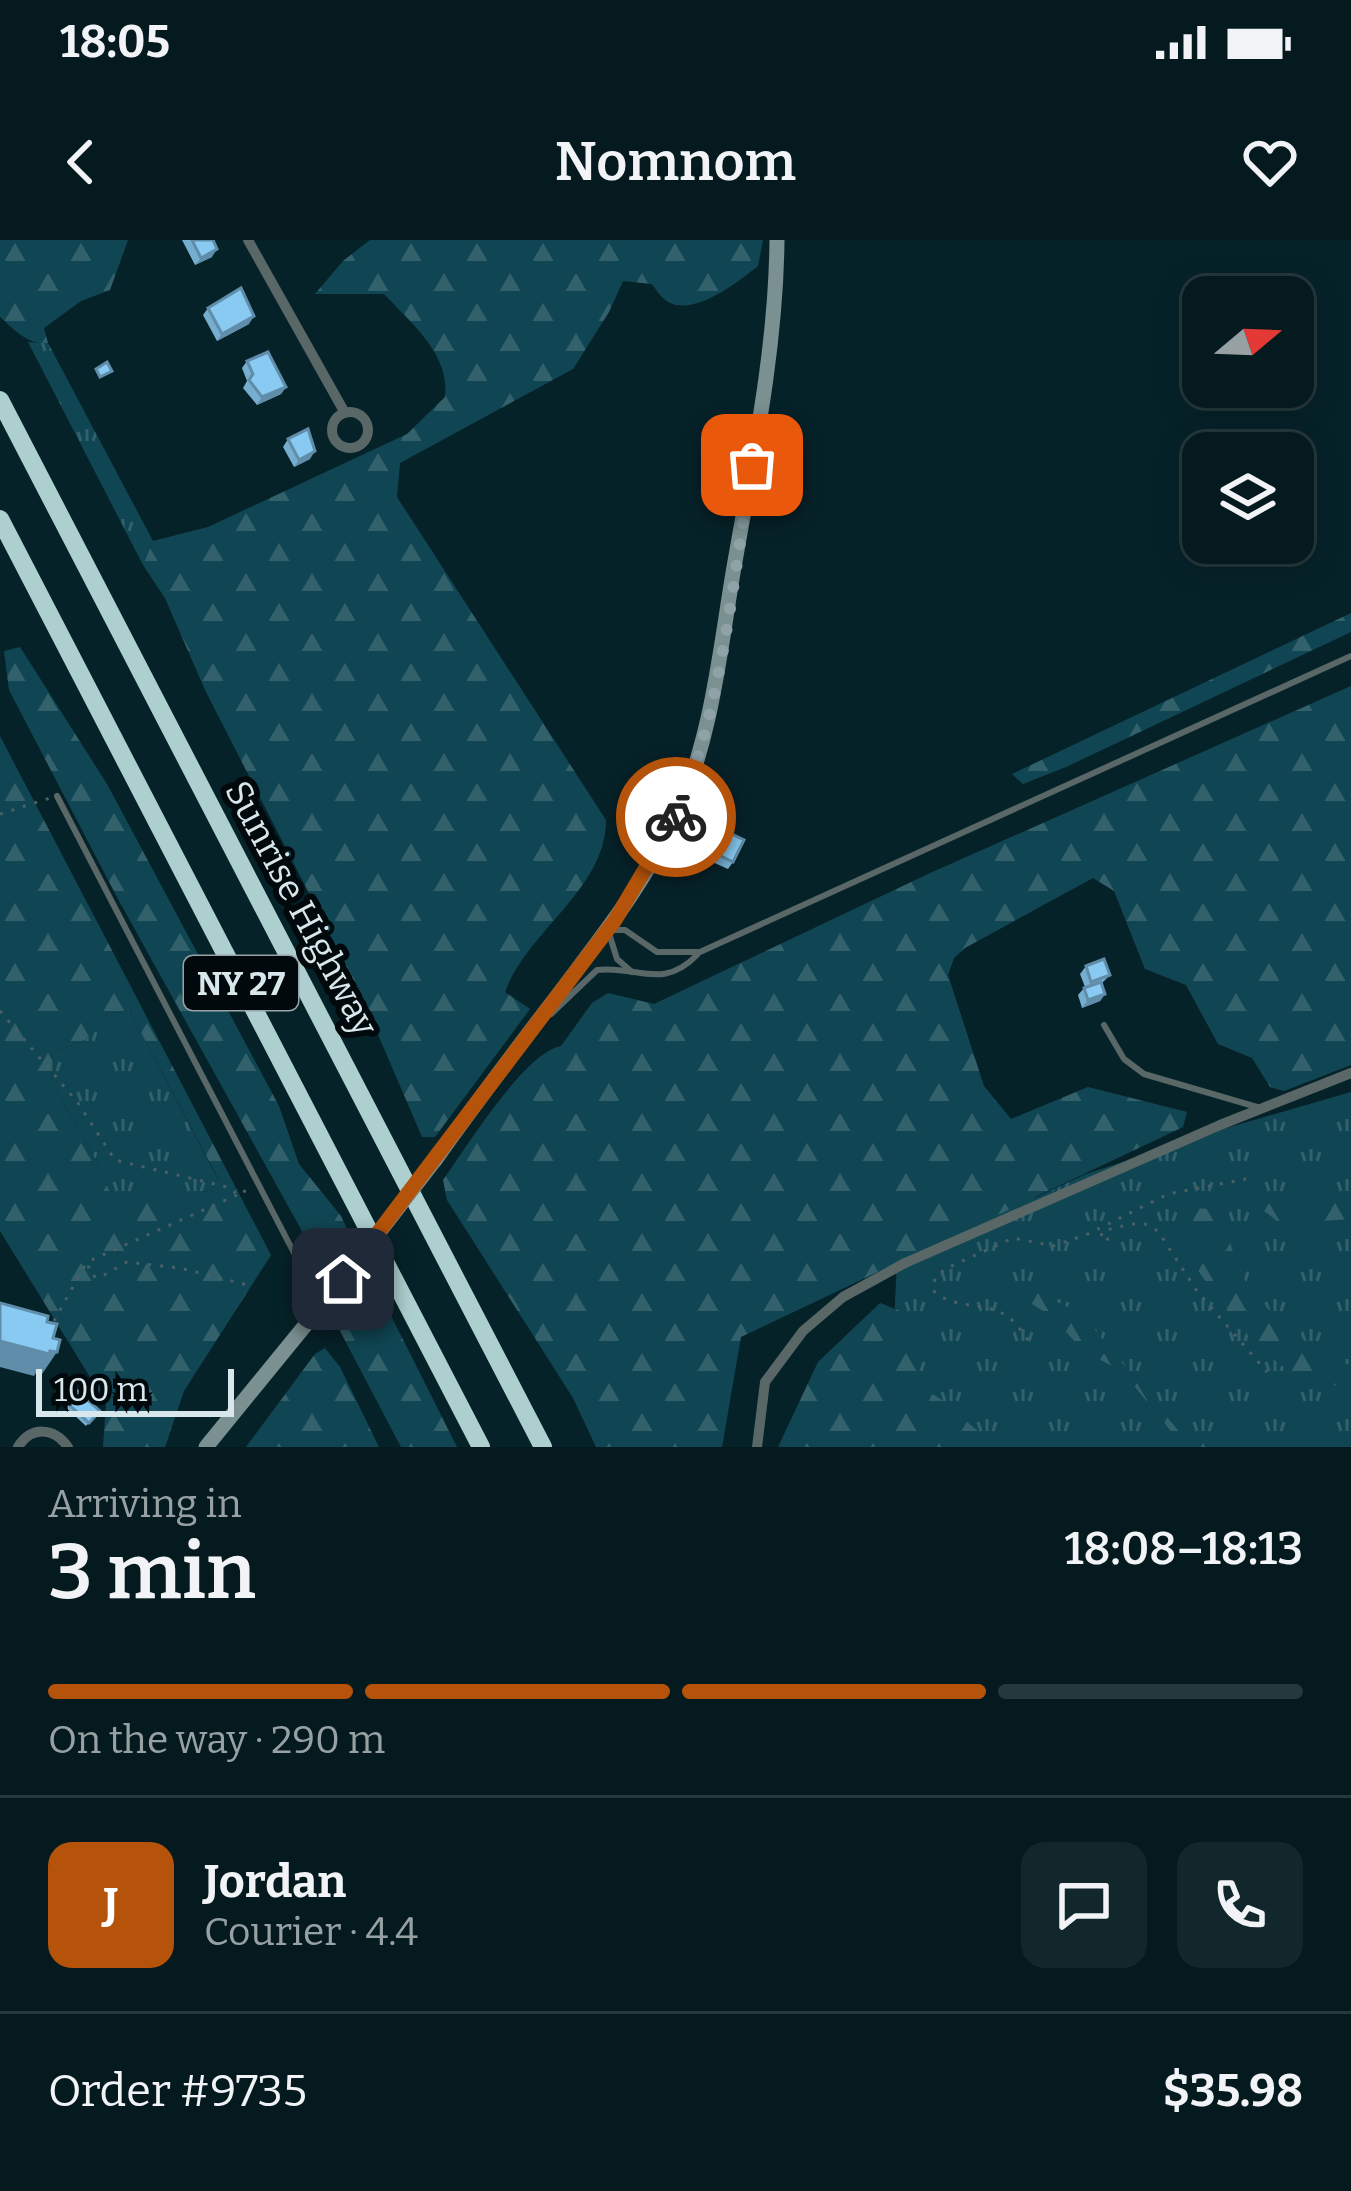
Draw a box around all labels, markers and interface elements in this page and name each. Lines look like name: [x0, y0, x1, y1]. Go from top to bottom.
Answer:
text: 18:05: [60, 15, 170, 69]
icon: back: [48, 129, 114, 195]
icon: heart: [1237, 129, 1303, 195]
text: Nomnom: [555, 130, 796, 194]
north arrow: [1182, 276, 1314, 408]
map controls: [1182, 276, 1314, 564]
pin: [701, 414, 803, 516]
icon: bag: [719, 432, 785, 498]
button: layers: [1182, 432, 1314, 564]
courier: [616, 757, 736, 877]
street label: Sunrise Highway: [215, 773, 387, 1044]
icon: bike: [643, 784, 709, 850]
road number: NY 27: [184, 956, 298, 1010]
pin: [292, 1228, 394, 1330]
icon: home: [310, 1246, 376, 1312]
scale bar: [36, 1363, 234, 1416]
text: 100 m: [54, 1370, 148, 1410]
text: Arriving in: [48, 1481, 242, 1527]
text: 18:08–18:13: [1064, 1522, 1303, 1576]
text: 3 min: [48, 1525, 256, 1619]
text: On the way · 290 m: [48, 1717, 385, 1763]
button: chat: [1021, 1842, 1147, 1968]
button: phone: [1177, 1842, 1303, 1968]
text: Jordan: [204, 1855, 346, 1909]
text: J: [103, 1878, 119, 1932]
text: Courier · 4.4: [204, 1909, 418, 1955]
text: Order #9735: [48, 2064, 307, 2118]
text: $35.98: [1163, 2064, 1303, 2118]

